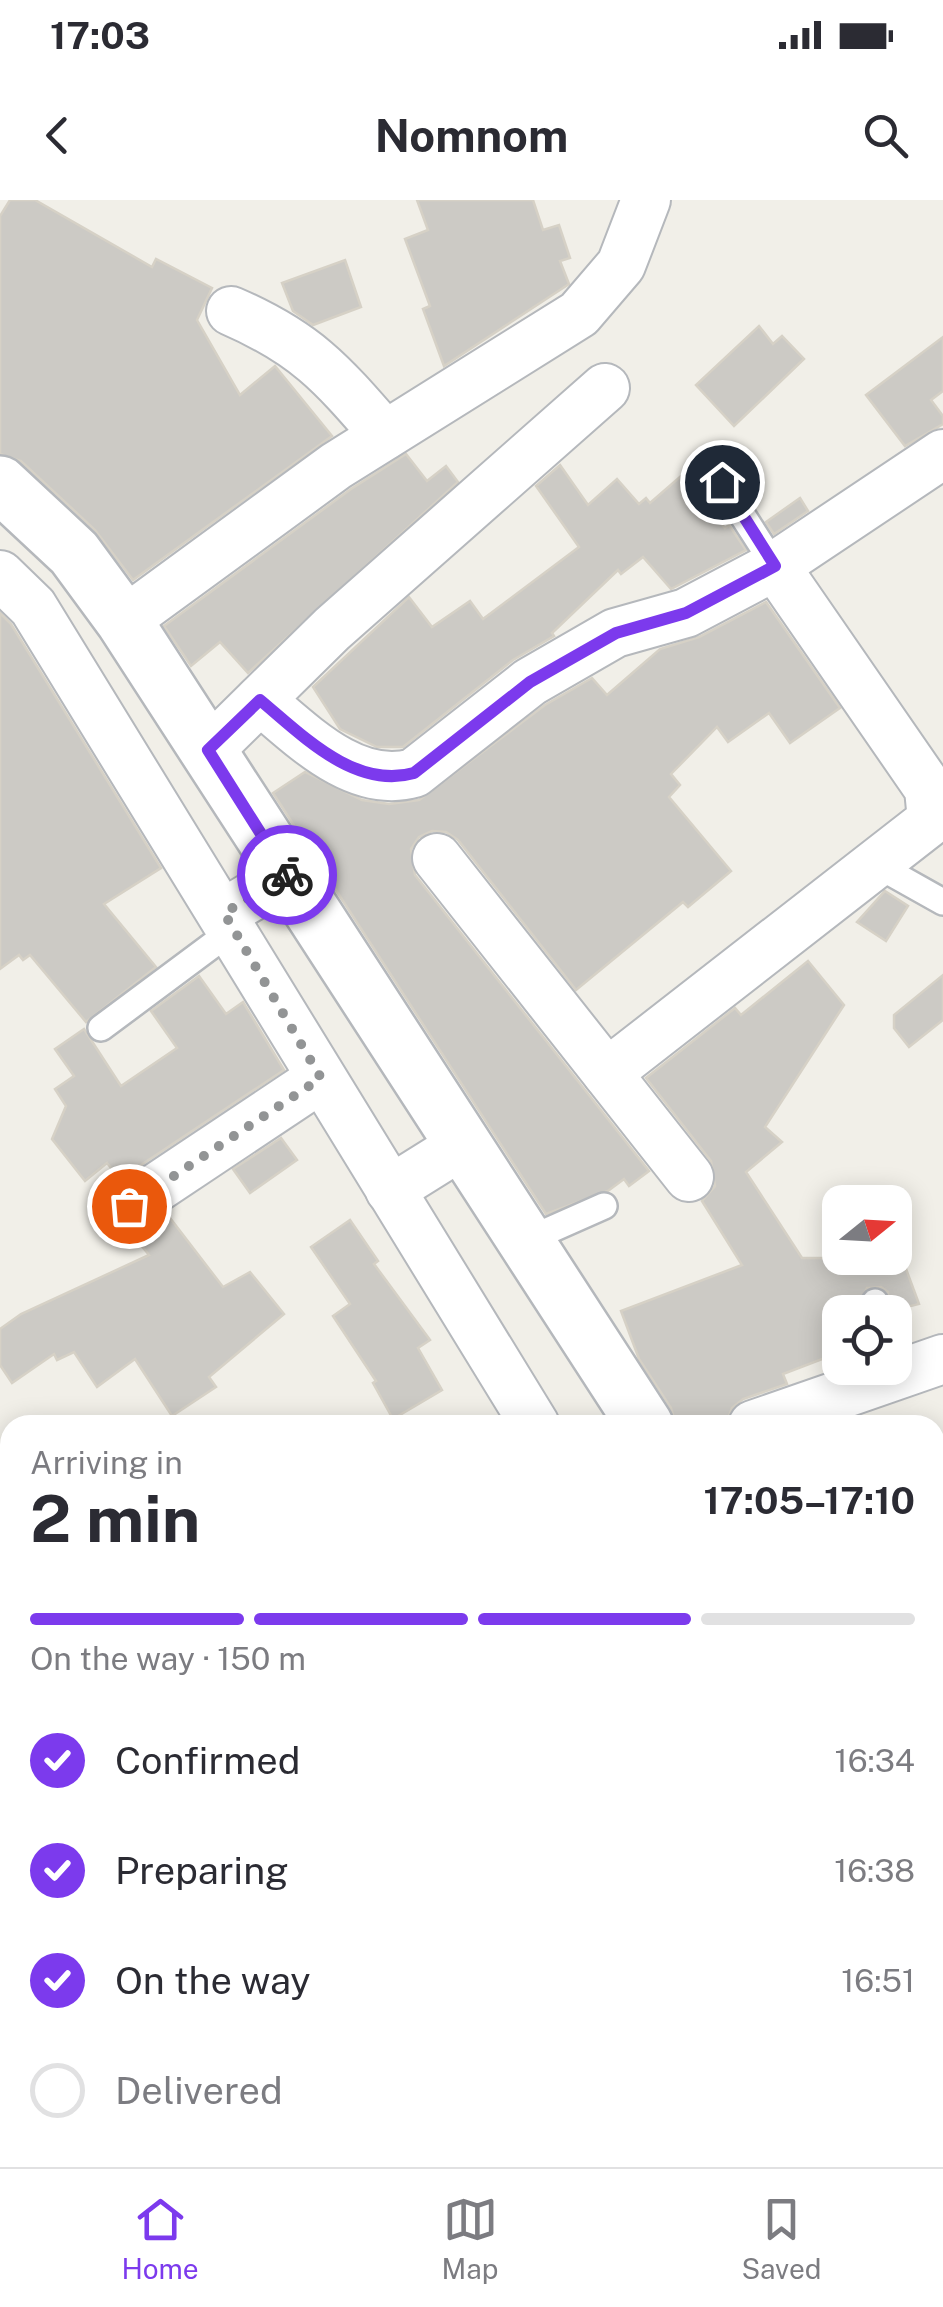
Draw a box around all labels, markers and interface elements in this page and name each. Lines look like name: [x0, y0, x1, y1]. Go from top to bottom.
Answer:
text: 17:03: [50, 13, 150, 58]
icon: back: [30, 108, 85, 163]
icon: search: [858, 108, 913, 163]
text: Nomnom: [375, 109, 568, 162]
pin: [680, 440, 765, 525]
icon: home: [695, 455, 750, 510]
courier: [237, 825, 337, 925]
icon: bike: [260, 848, 315, 903]
pin: [87, 1164, 172, 1249]
icon: bag: [102, 1179, 157, 1234]
north arrow: [822, 1185, 912, 1275]
map controls: [822, 1185, 912, 1385]
button: locate: [822, 1295, 912, 1385]
text: Arriving in: [30, 1444, 183, 1481]
text: 17:05–17:10: [704, 1478, 915, 1523]
text: 2 min: [30, 1480, 200, 1557]
text: On the way · 150 m: [30, 1640, 306, 1677]
icon: check: [30, 1733, 85, 1788]
text: Confirmed: [115, 1738, 300, 1783]
text: 16:34: [835, 1742, 915, 1779]
icon: check: [30, 1843, 85, 1898]
text: Preparing: [115, 1848, 289, 1893]
text: 16:38: [834, 1852, 915, 1889]
icon: check: [30, 1953, 85, 2008]
text: On the way: [115, 1958, 311, 2003]
text: 16:51: [841, 1962, 915, 1999]
text: Delivered: [115, 2068, 283, 2113]
tab: Home: [121, 2192, 199, 2285]
tab: Map: [442, 2192, 498, 2285]
tab: Saved: [741, 2192, 822, 2285]

